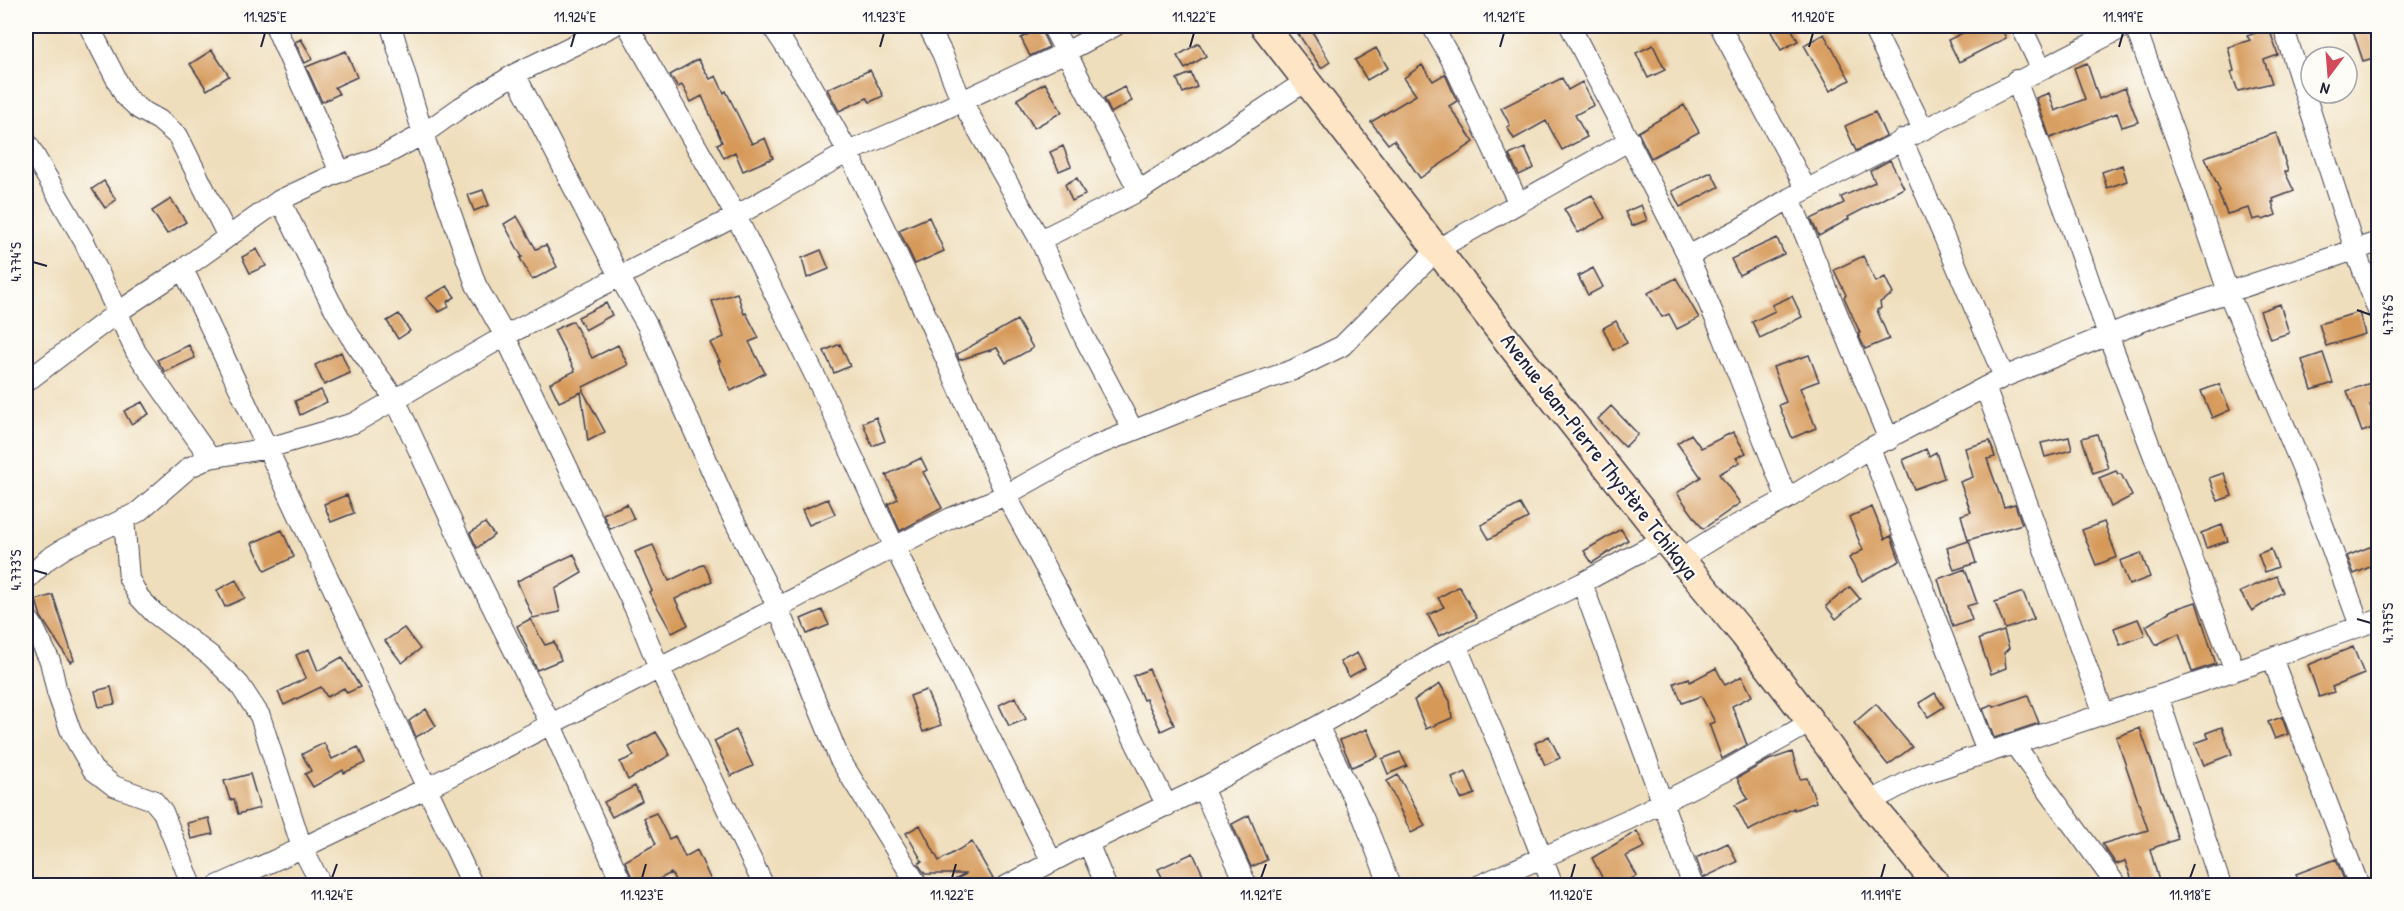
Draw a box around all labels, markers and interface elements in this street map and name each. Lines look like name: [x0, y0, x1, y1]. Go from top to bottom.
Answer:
text: 11.925°E: [243, 6, 287, 27]
text: 11.924°E: [554, 6, 597, 27]
text: 11.923°E: [862, 6, 906, 27]
text: 11.922°E: [1172, 6, 1216, 27]
text: 11.921°E: [1483, 6, 1525, 27]
text: 11.920°E: [1791, 6, 1835, 27]
text: 11.919°E: [2103, 6, 2144, 27]
north arrow: [2299, 45, 2359, 105]
text: N: [2317, 78, 2332, 101]
text: 4.774°S: [5, 242, 26, 282]
text: 4.776°S: [2377, 295, 2398, 335]
street label: Avenue Jean-Pierre Thystère Tchikaya: [1494, 327, 1706, 586]
text: 4.773°S: [5, 550, 26, 590]
text: 4.775°S: [2377, 603, 2398, 643]
text: 11.924°E: [311, 884, 354, 905]
text: 11.923°E: [620, 884, 664, 905]
text: 11.922°E: [930, 884, 974, 905]
text: 11.921°E: [1240, 884, 1282, 905]
text: 11.920°E: [1549, 884, 1593, 905]
text: 11.919°E: [1861, 884, 1902, 905]
text: 11.918°E: [2169, 884, 2211, 905]

